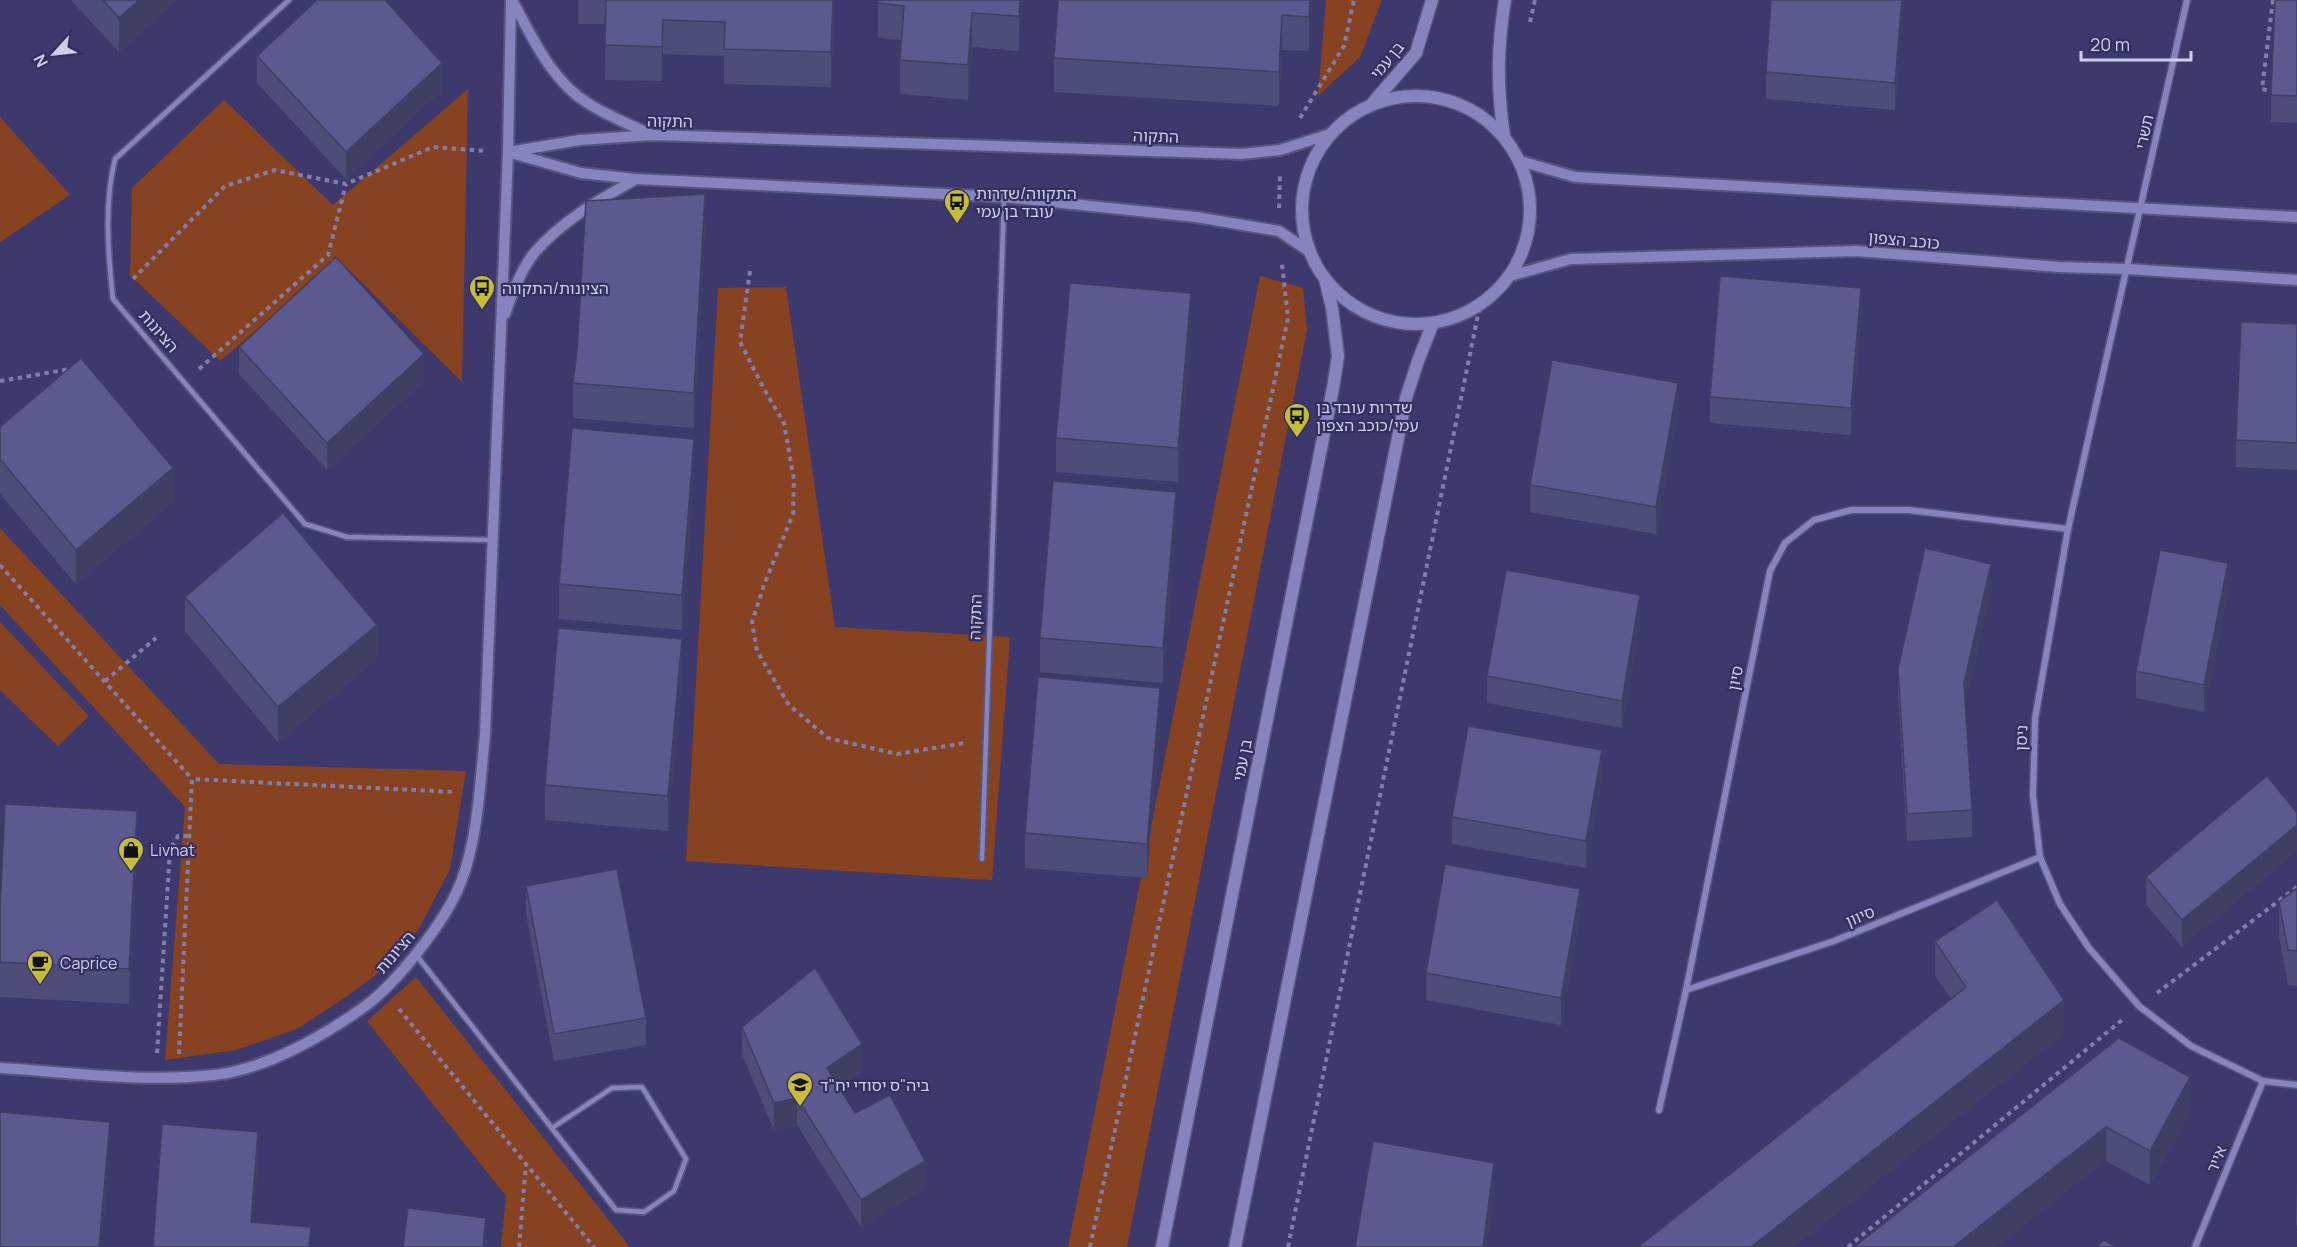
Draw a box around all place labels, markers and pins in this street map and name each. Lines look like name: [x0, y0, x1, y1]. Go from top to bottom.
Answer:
place label: התקווה/שדרות עובד בן עמי: [976, 182, 1077, 222]
bus stop icon: התקווה/שדרות עובד בן עמי: [942, 187, 972, 225]
bus stop icon: הציונות/התקווה: [467, 273, 497, 311]
place label: הציונות/התקווה: [502, 277, 609, 299]
place label: שדרות עובד בן עמי/כוכב הצפון: [1316, 396, 1419, 436]
bus stop icon: שדרות עובד בן עמי/כוכב הצפון: [1282, 401, 1312, 439]
shop icon: Livnat: [116, 835, 146, 873]
place label: Livnat: [150, 839, 195, 861]
cafe icon: Caprice: [25, 948, 55, 986]
place label: Caprice: [60, 952, 117, 974]
school or university icon: ביה"ס יסודי יח"ד: [785, 1070, 815, 1108]
place label: ביה"ס יסודי יח"ד: [820, 1074, 930, 1096]

